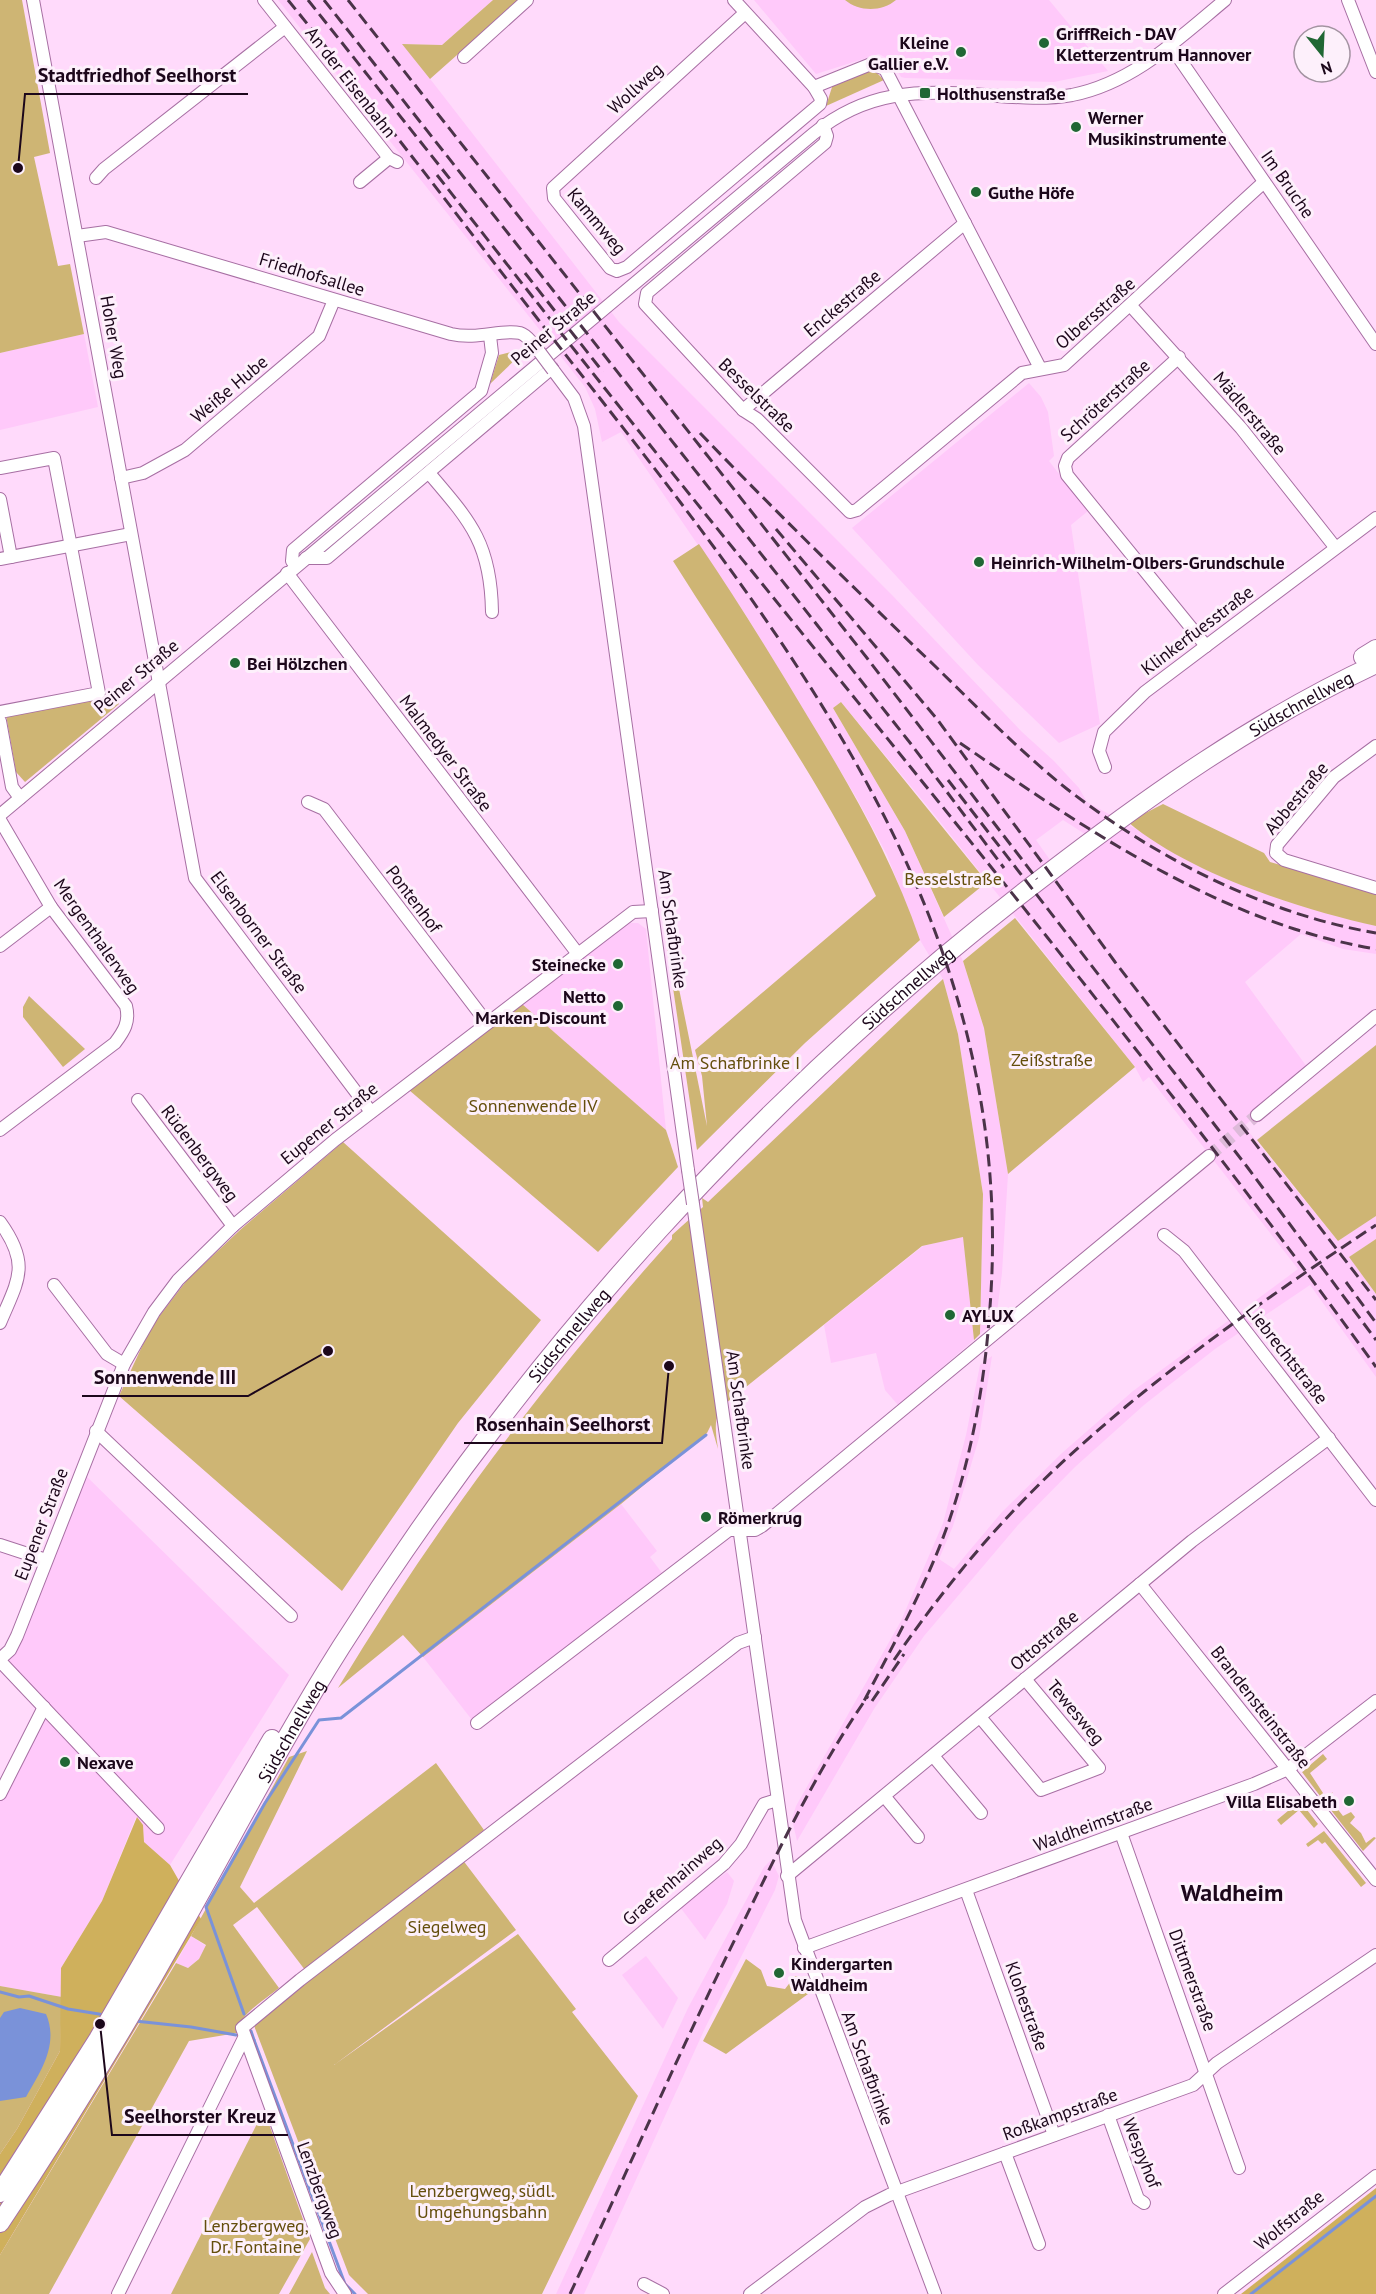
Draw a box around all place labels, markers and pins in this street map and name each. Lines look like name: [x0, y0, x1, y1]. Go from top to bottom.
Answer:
place label: GriffReich - DAV Kletterzentrum Hannover: [1056, 22, 1252, 66]
place label: Kleine Gallier e.V.: [868, 31, 949, 75]
marker: GriffReich - DAV Kletterzentrum Hannover: [1037, 36, 1051, 50]
marker: Kleine Gallier e.V.: [954, 45, 968, 59]
callout: Stadtfriedhof Seelhorst: [25, 56, 248, 94]
place label: Holthusenstraße: [937, 82, 1066, 105]
marker: Holthusenstraße: [918, 86, 932, 100]
place label: Werner Musikinstrumente: [1088, 106, 1227, 150]
marker: Werner Musikinstrumente: [1069, 120, 1083, 134]
place label: Guthe Höfe: [988, 181, 1074, 204]
marker: Guthe Höfe: [969, 185, 983, 199]
place label: Heinrich-Wilhelm-Olbers-Grundschule: [991, 551, 1285, 574]
marker: Heinrich-Wilhelm-Olbers-Grundschule: [972, 555, 986, 569]
place label: Bei Hölzchen: [247, 652, 348, 675]
marker: Bei Hölzchen: [228, 656, 242, 670]
place label: Steinecke: [532, 953, 606, 976]
marker: Steinecke: [611, 957, 625, 971]
place label: Netto Marken-Discount: [475, 985, 607, 1029]
marker: Netto Marken-Discount: [611, 999, 625, 1013]
place label: AYLUX: [962, 1304, 1014, 1327]
marker: AYLUX: [943, 1308, 957, 1322]
callout: Sonnenwende III: [82, 1358, 248, 1396]
callout: Rosenhain Seelhorst: [464, 1405, 662, 1443]
place label: Römerkrug: [718, 1506, 802, 1529]
marker: Römerkrug: [699, 1510, 713, 1524]
place label: Nexave: [77, 1751, 134, 1774]
marker: Nexave: [58, 1755, 72, 1769]
place label: Villa Elisabeth: [1225, 1790, 1337, 1813]
marker: Villa Elisabeth: [1342, 1794, 1356, 1808]
place label: Kindergarten Waldheim: [791, 1952, 893, 1996]
marker: Kindergarten Waldheim: [772, 1966, 786, 1980]
callout: Seelhorster Kreuz: [112, 2097, 288, 2135]

